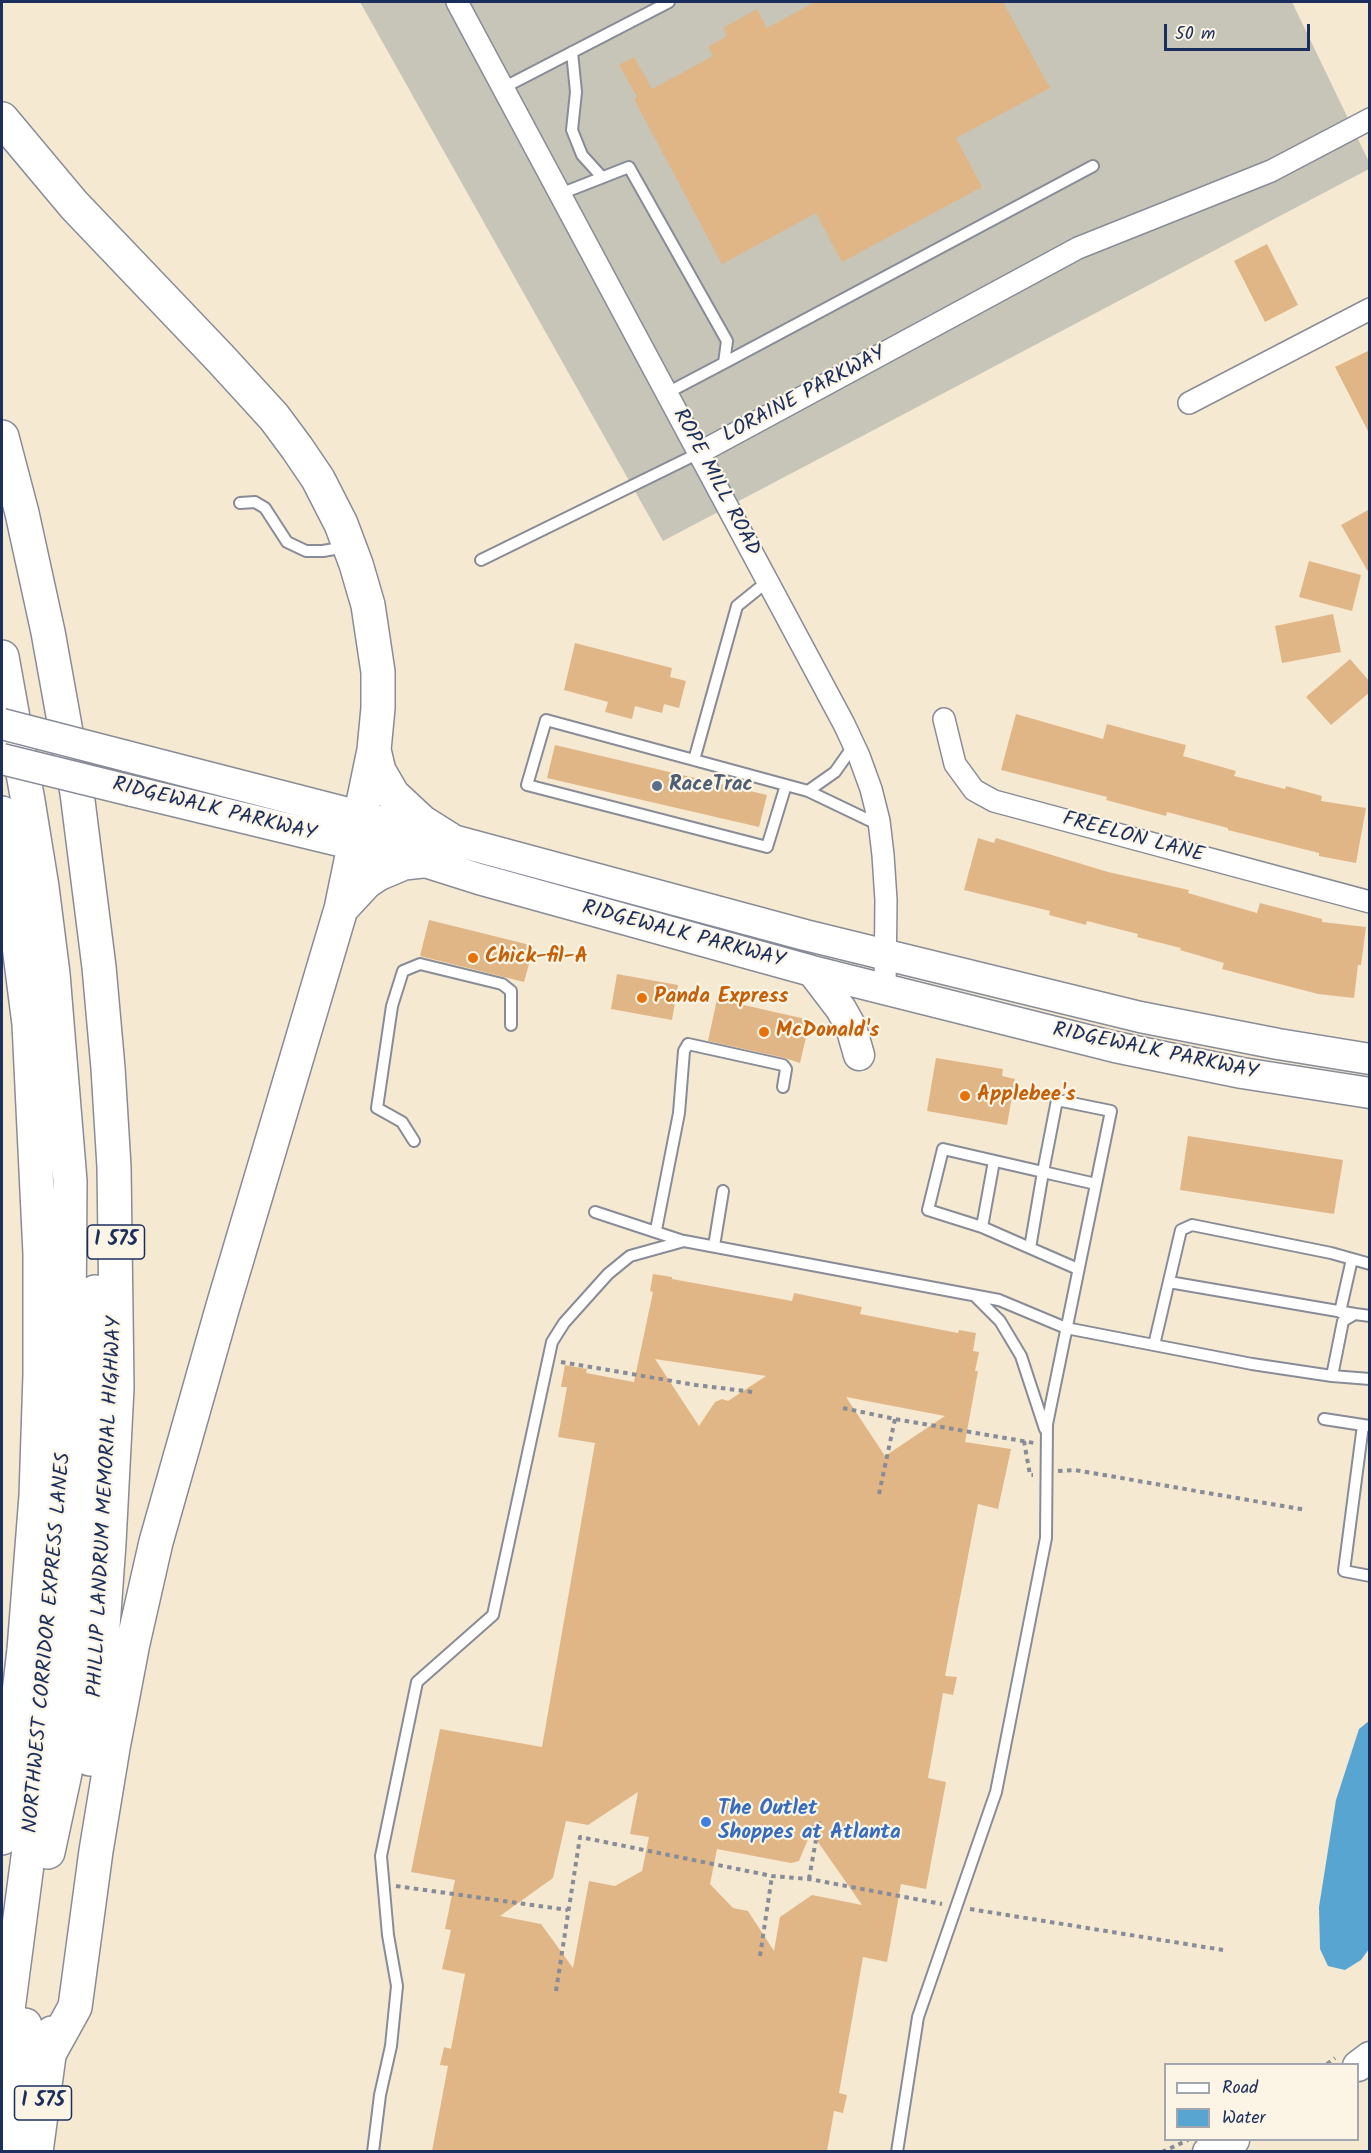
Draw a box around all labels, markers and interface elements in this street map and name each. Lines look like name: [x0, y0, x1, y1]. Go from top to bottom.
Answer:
scale bar: [1167, 12, 1312, 50]
text: 50 m: [1175, 20, 1215, 49]
street label: LORAINE PARKWAY: [719, 342, 891, 450]
street label: ROPE MILL ROAD: [666, 405, 764, 561]
street label: RIDGEWALK PARKWAY: [110, 773, 318, 849]
place label: RaceTrac: [669, 773, 753, 799]
marker: RaceTrac: [650, 779, 664, 793]
street label: FREELON LANE: [1059, 808, 1207, 870]
street label: RIDGEWALK PARKWAY: [579, 897, 787, 975]
place label: Chick-fil-A: [485, 945, 588, 971]
marker: Chick-fil-A: [466, 951, 480, 965]
place label: Panda Express: [654, 985, 788, 1011]
marker: Panda Express: [635, 991, 649, 1005]
place label: McDonald's: [776, 1019, 879, 1045]
street label: RIDGEWALK PARKWAY: [1050, 1019, 1260, 1087]
marker: McDonald's: [757, 1025, 771, 1039]
place label: Applebee's: [977, 1083, 1075, 1109]
marker: Applebee's: [958, 1089, 972, 1103]
road number: I 575: [88, 1225, 144, 1259]
street label: PHILLIP LANDRUM MEMORIAL HIGHWAY: [84, 1316, 130, 1698]
street label: NORTHWEST CORRIDOR EXPRESS LANES: [20, 1452, 78, 1834]
place label: The Outlet Shoppes at Atlanta: [718, 1797, 901, 1847]
marker: The Outlet Shoppes at Atlanta: [699, 1815, 713, 1829]
legend: [1164, 2063, 1359, 2141]
text: Road: [1222, 2074, 1258, 2103]
road number: I 575: [15, 2086, 72, 2120]
text: Water: [1222, 2104, 1266, 2133]

